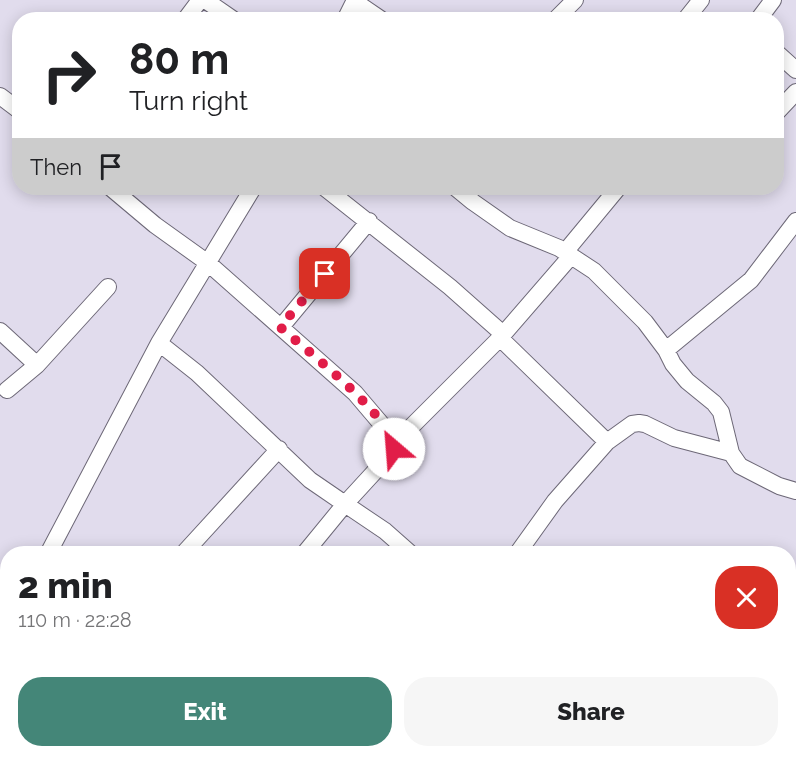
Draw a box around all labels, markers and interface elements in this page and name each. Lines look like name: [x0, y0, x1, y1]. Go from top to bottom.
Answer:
text: 80 m: [129, 35, 229, 84]
icon: right: [30, 36, 108, 114]
text: Turn right: [129, 85, 248, 116]
icon: arrive: [94, 150, 127, 183]
text: Then: [30, 154, 82, 180]
pin: [299, 248, 350, 299]
icon: arrive: [308, 257, 341, 290]
position arrow: [362, 417, 426, 481]
text: 2 min: [18, 564, 113, 606]
button: close: [715, 566, 778, 629]
text: 110 m · 22:28: [18, 608, 132, 632]
button: Exit: [18, 677, 392, 746]
button: Share: [404, 677, 778, 746]

